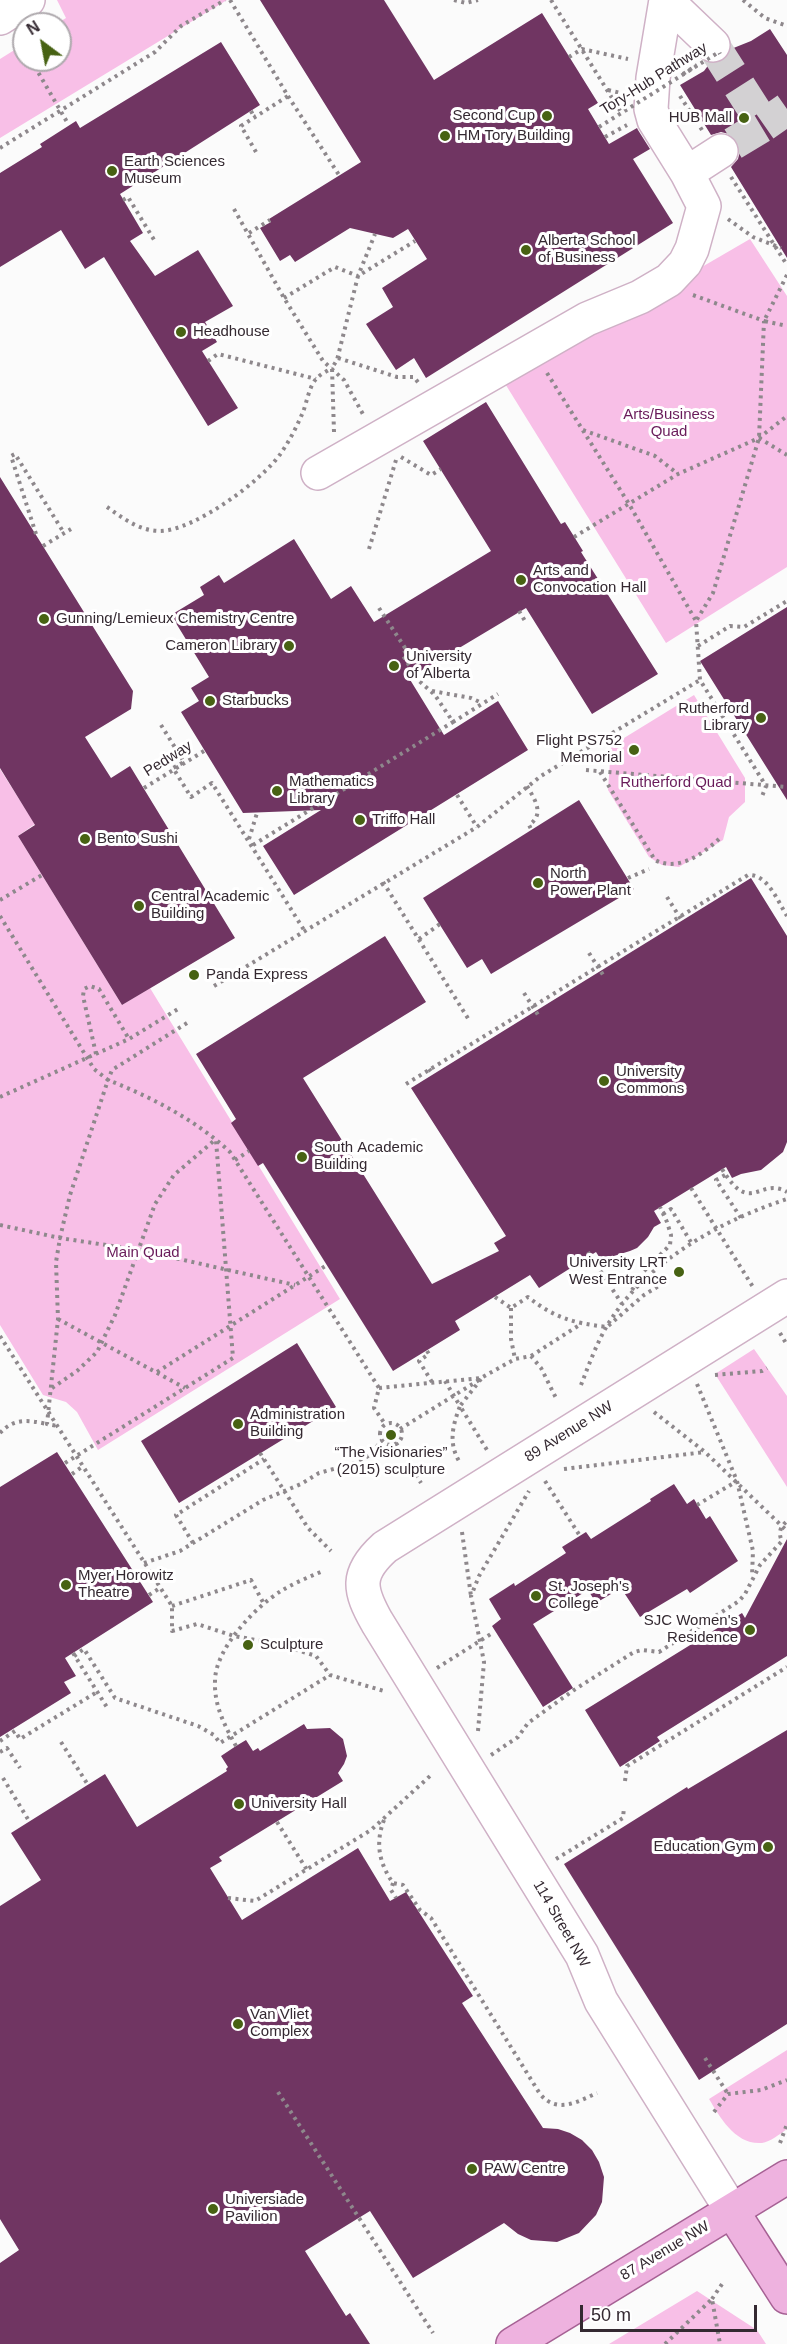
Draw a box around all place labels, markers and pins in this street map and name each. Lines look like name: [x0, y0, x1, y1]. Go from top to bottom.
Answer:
place label: Second Cup: [452, 107, 535, 125]
marker: Second Cup: [540, 109, 554, 123]
place label: HUB Mall: [669, 109, 732, 127]
marker: HUB Mall: [737, 111, 751, 125]
place label: HM Tory Building: [457, 127, 570, 145]
marker: HM Tory Building: [438, 129, 452, 143]
place label: Earth Sciences Museum: [124, 153, 225, 188]
marker: Earth Sciences Museum: [105, 164, 119, 178]
place label: Alberta School of Business: [538, 232, 636, 267]
marker: Alberta School of Business: [519, 243, 533, 257]
place label: Headhouse: [193, 323, 270, 341]
marker: Headhouse: [174, 325, 188, 339]
place label: Arts and Convocation Hall: [533, 562, 646, 597]
marker: Arts and Convocation Hall: [514, 573, 528, 587]
place label: Gunning/Lemieux Chemistry Centre: [56, 610, 294, 628]
marker: Gunning/Lemieux Chemistry Centre: [37, 612, 51, 626]
place label: Cameron Library: [165, 637, 277, 655]
marker: Cameron Library: [282, 639, 296, 653]
place label: University of Alberta: [406, 648, 472, 683]
marker: University of Alberta: [387, 659, 401, 673]
place label: Starbucks: [222, 692, 289, 710]
marker: Starbucks: [203, 694, 217, 708]
place label: Rutherford Library: [678, 700, 749, 735]
marker: Rutherford Library: [754, 711, 768, 725]
place label: Flight PS752 Memorial: [536, 732, 622, 767]
marker: Flight PS752 Memorial: [627, 743, 641, 757]
place label: Mathematics Library: [289, 773, 374, 808]
marker: Mathematics Library: [270, 784, 284, 798]
place label: Triffo Hall: [372, 811, 435, 829]
marker: Triffo Hall: [353, 813, 367, 827]
place label: Bento Sushi: [97, 830, 178, 848]
marker: Bento Sushi: [78, 832, 92, 846]
place label: North Power Plant: [550, 865, 631, 900]
marker: North Power Plant: [531, 876, 545, 890]
place label: Central Academic Building: [151, 888, 269, 923]
marker: Central Academic Building: [132, 899, 146, 913]
place label: Panda Express: [206, 966, 308, 984]
marker: Panda Express: [187, 968, 201, 982]
place label: University Commons: [616, 1063, 684, 1098]
marker: University Commons: [597, 1074, 611, 1088]
place label: South Academic Building: [314, 1139, 423, 1174]
marker: South Academic Building: [295, 1150, 309, 1164]
place label: University LRT West Entrance: [569, 1254, 667, 1289]
marker: University LRT West Entrance: [672, 1265, 686, 1279]
place label: Administration Building: [250, 1406, 345, 1441]
marker: Administration Building: [231, 1417, 245, 1431]
marker: “The Visionaries” (2015) sculpture: [384, 1428, 398, 1442]
place label: “The Visionaries” (2015) sculpture: [334, 1444, 448, 1479]
place label: Myer Horowitz Theatre: [78, 1567, 174, 1602]
marker: Myer Horowitz Theatre: [59, 1578, 73, 1592]
place label: St. Joseph's College: [548, 1578, 629, 1613]
marker: St. Joseph's College: [529, 1589, 543, 1603]
place label: SJC Women's Residence: [644, 1612, 738, 1647]
marker: SJC Women's Residence: [743, 1623, 757, 1637]
place label: Sculpture: [260, 1636, 323, 1654]
marker: Sculpture: [241, 1638, 255, 1652]
place label: University Hall: [251, 1795, 347, 1813]
marker: University Hall: [232, 1797, 246, 1811]
place label: Education Gym: [653, 1838, 756, 1856]
marker: Education Gym: [761, 1840, 775, 1854]
place label: Van Vliet Complex: [250, 2006, 309, 2041]
marker: Van Vliet Complex: [231, 2017, 245, 2031]
place label: PAW Centre: [484, 2160, 566, 2178]
marker: PAW Centre: [465, 2162, 479, 2176]
place label: Universiade Pavilion: [225, 2191, 304, 2226]
marker: Universiade Pavilion: [206, 2202, 220, 2216]

